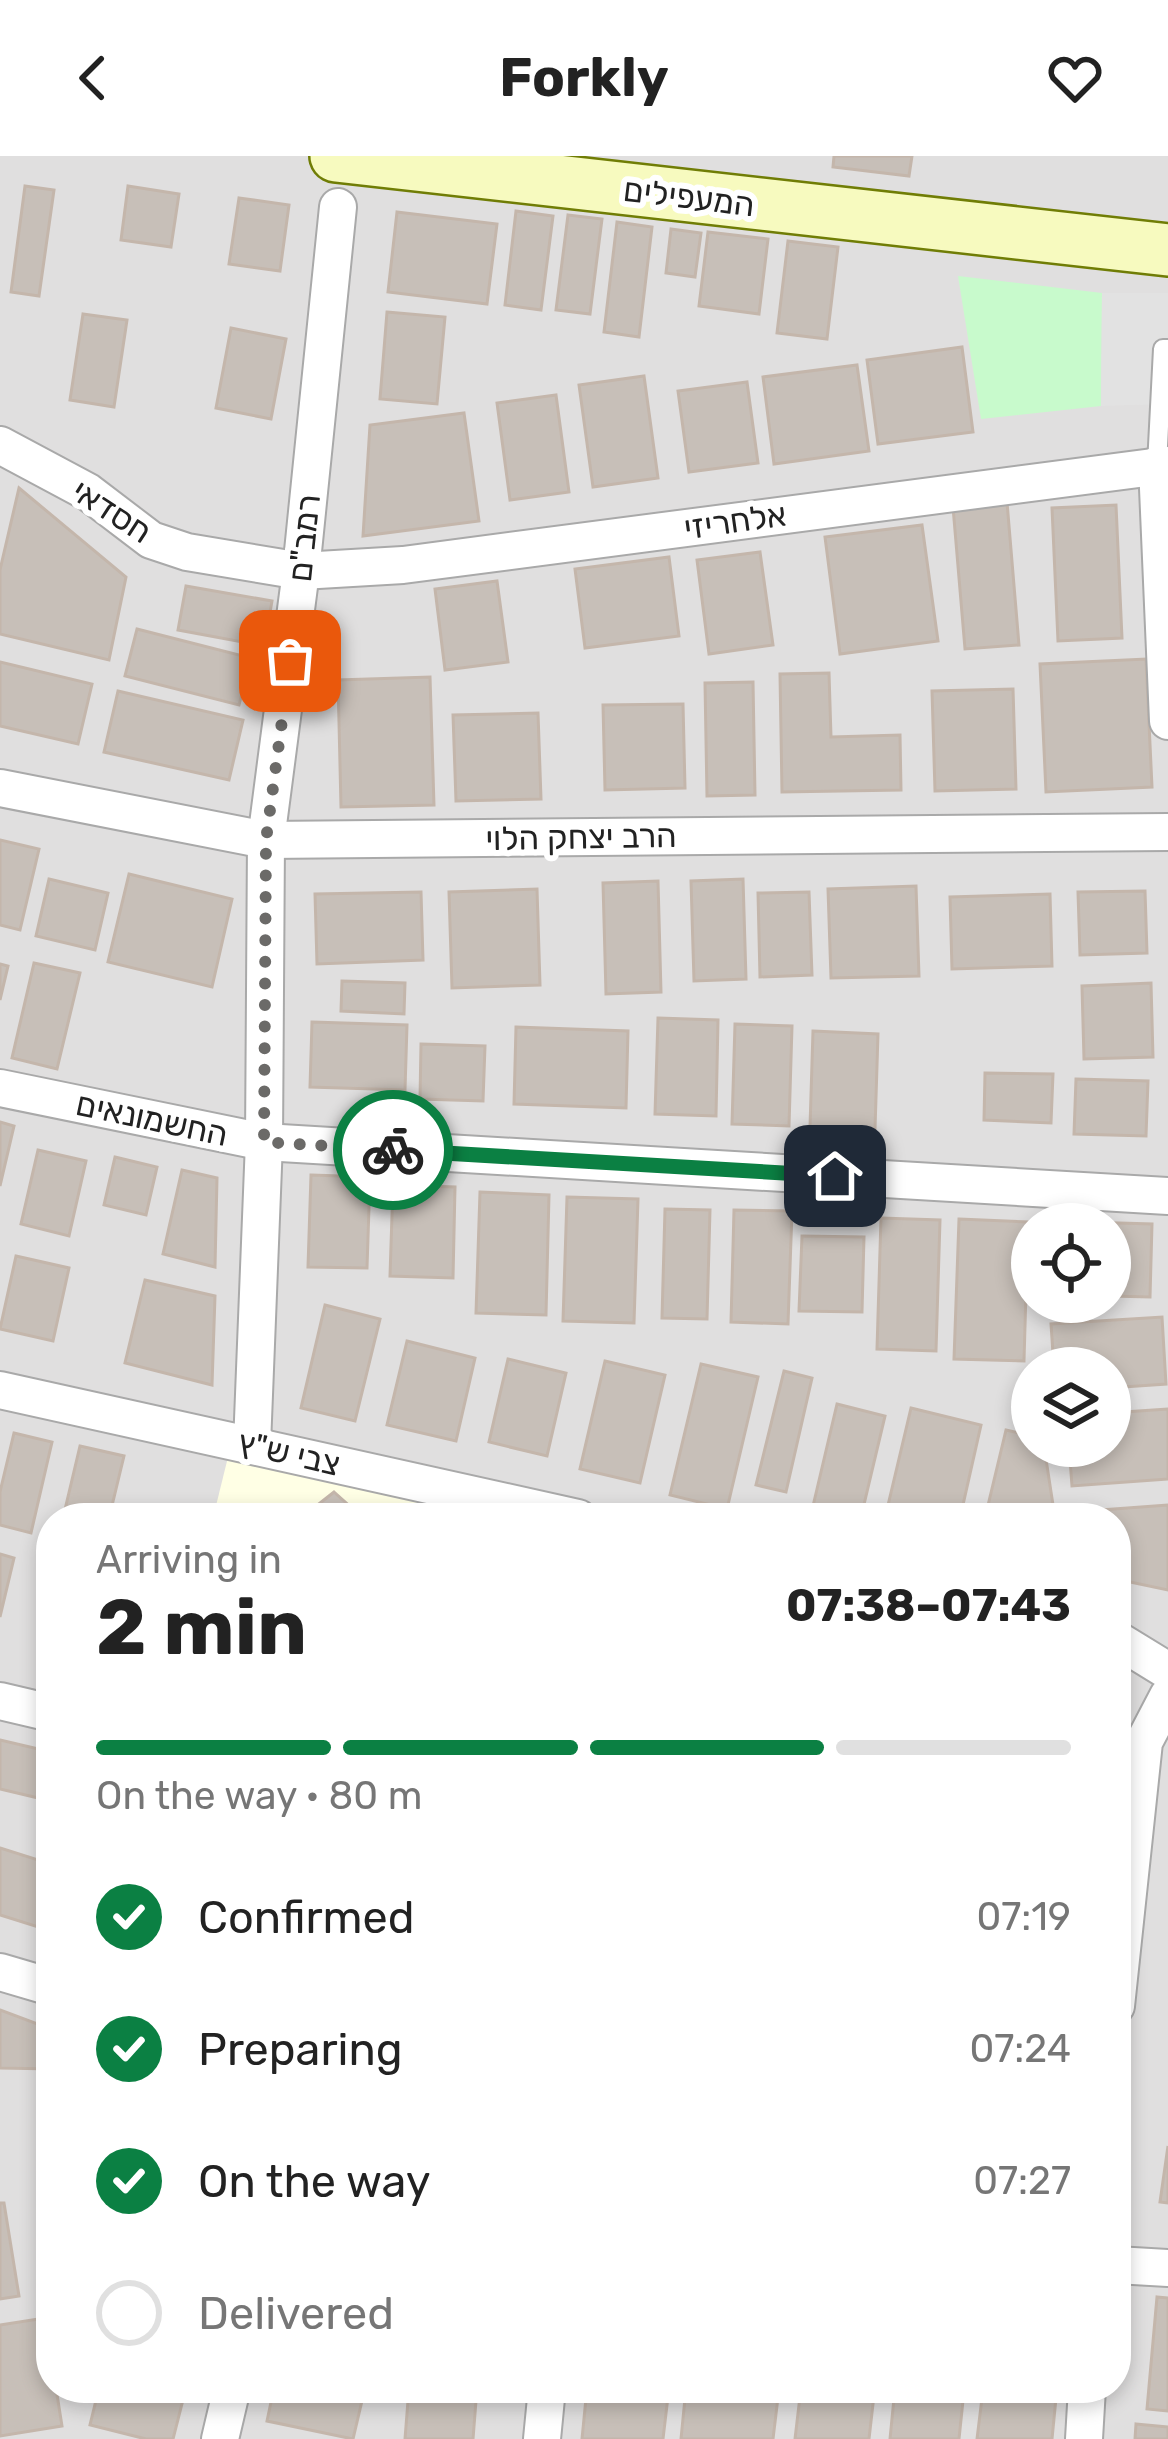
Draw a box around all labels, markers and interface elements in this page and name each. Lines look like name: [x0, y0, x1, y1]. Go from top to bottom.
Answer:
icon: back: [60, 45, 126, 111]
icon: heart: [1042, 45, 1108, 111]
text: Forkly: [499, 46, 669, 110]
street label: המעפילים: [621, 170, 757, 224]
street label: חסדאי: [65, 471, 159, 551]
street label: רמב"ם: [280, 492, 328, 584]
street label: אלחריזי: [681, 495, 789, 547]
pin: [239, 610, 341, 712]
icon: bag: [257, 628, 323, 694]
street label: הרב יצחק הלוי: [485, 816, 677, 858]
street label: החשמונאים: [73, 1084, 231, 1154]
courier: [333, 1090, 453, 1210]
icon: bike: [360, 1117, 426, 1183]
pin: [784, 1125, 886, 1227]
icon: home: [802, 1143, 868, 1209]
map controls: [1011, 1203, 1131, 1467]
button: locate: [1011, 1203, 1131, 1323]
button: layers: [1011, 1347, 1131, 1467]
street label: צבי ש"ץ: [234, 1422, 344, 1484]
text: Arriving in: [96, 1537, 282, 1583]
text: 07:38–07:43: [786, 1579, 1071, 1632]
text: 2 min: [96, 1581, 307, 1674]
text: On the way · 80 m: [96, 1773, 422, 1819]
icon: check: [96, 1884, 162, 1950]
text: Confirmed: [198, 1891, 415, 1944]
text: 07:19: [976, 1894, 1071, 1940]
icon: check: [96, 2016, 162, 2082]
text: Preparing: [198, 2023, 403, 2076]
text: 07:24: [970, 2026, 1071, 2072]
icon: check: [96, 2148, 162, 2214]
text: On the way: [198, 2155, 431, 2208]
text: 07:27: [973, 2158, 1071, 2204]
text: Delivered: [198, 2287, 394, 2340]

